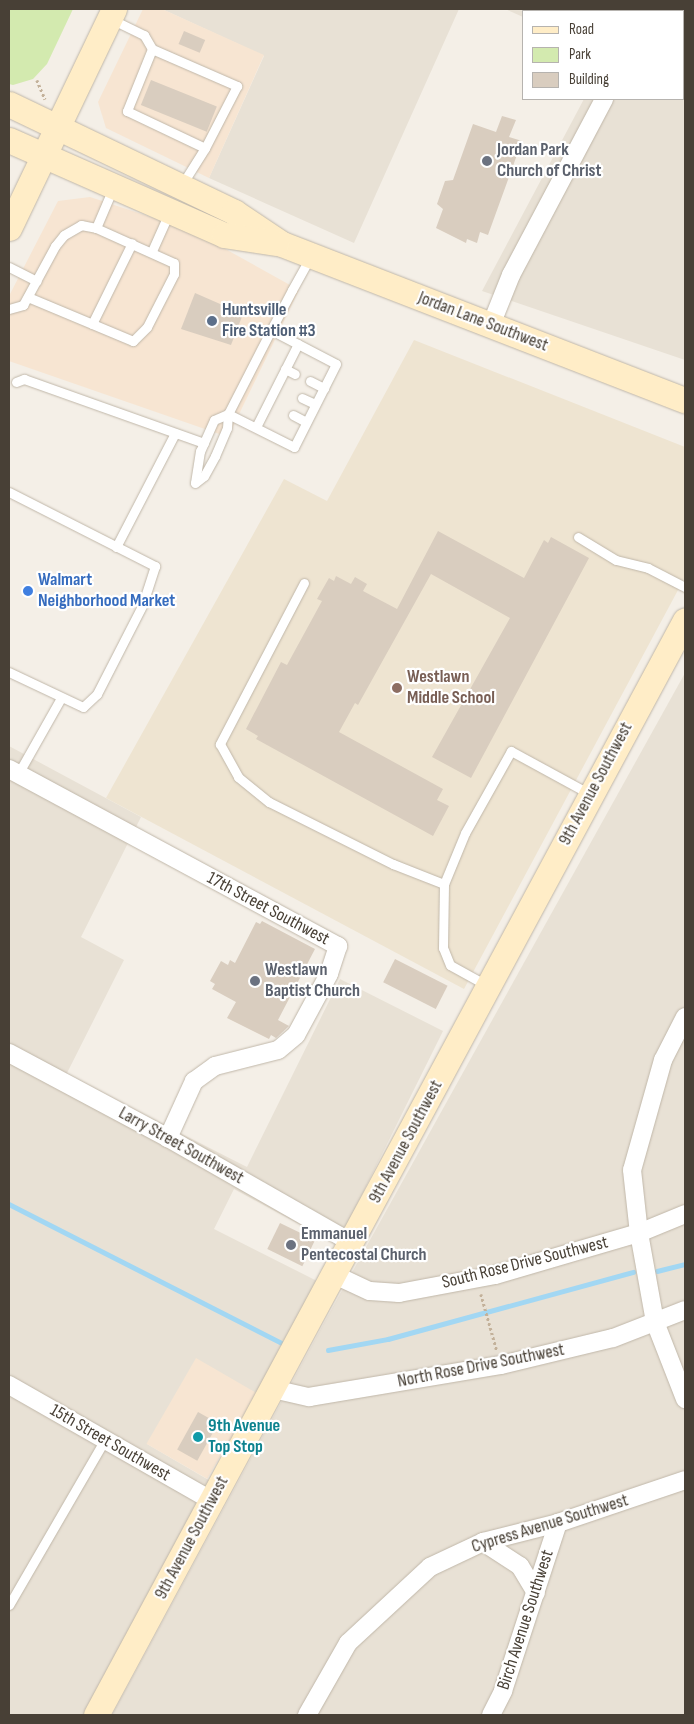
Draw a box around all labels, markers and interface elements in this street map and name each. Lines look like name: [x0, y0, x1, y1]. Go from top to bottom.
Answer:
legend: [522, 10, 684, 100]
text: Road: [569, 20, 594, 39]
text: Park: [569, 45, 591, 64]
text: Building: [569, 70, 609, 89]
place label: Jordan Park Church of Christ: [497, 140, 601, 182]
marker: Jordan Park Church of Christ: [481, 155, 493, 167]
street label: Jordan Lane Southwest: [415, 287, 551, 357]
place label: Huntsville Fire Station #3: [222, 300, 316, 342]
marker: Huntsville Fire Station #3: [206, 315, 218, 327]
place label: Walmart Neighborhood Market: [38, 570, 175, 612]
marker: Walmart Neighborhood Market: [22, 585, 34, 597]
place label: Westlawn Middle School: [407, 667, 495, 710]
marker: Westlawn Middle School: [391, 682, 403, 694]
street label: 9th Avenue Southwest: [555, 719, 637, 849]
street label: 17th Street Southwest: [203, 868, 333, 950]
place label: Westlawn Baptist Church: [265, 960, 360, 1002]
marker: Westlawn Baptist Church: [249, 975, 261, 987]
street label: 9th Avenue Southwest: [365, 1077, 447, 1207]
street label: Larry Street Southwest: [115, 1103, 247, 1189]
place label: Emmanuel Pentecostal Church: [301, 1224, 427, 1266]
street label: South Rose Drive Southwest: [440, 1232, 610, 1294]
marker: Emmanuel Pentecostal Church: [285, 1239, 297, 1251]
street label: North Rose Drive Southwest: [396, 1339, 566, 1393]
street label: 15th Street Southwest: [46, 1400, 174, 1486]
place label: 9th Avenue Top Stop: [208, 1416, 280, 1458]
marker: 9th Avenue Top Stop: [192, 1431, 204, 1443]
street label: 9th Avenue Southwest: [151, 1473, 233, 1603]
street label: Cypress Avenue Southwest: [469, 1490, 631, 1558]
street label: Birch Avenue Southwest: [493, 1547, 559, 1693]

